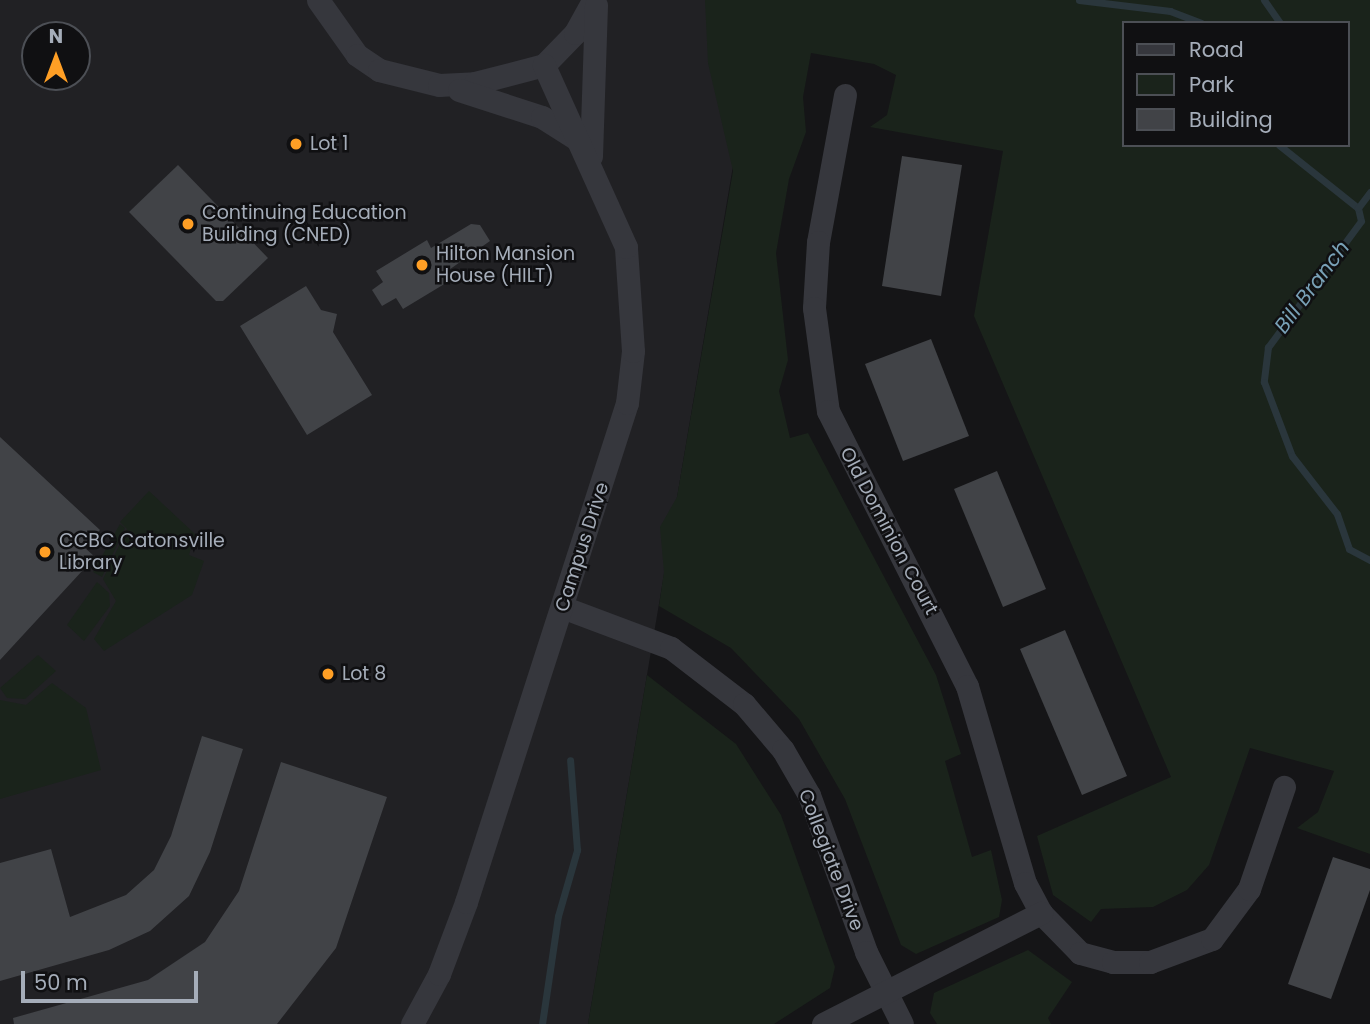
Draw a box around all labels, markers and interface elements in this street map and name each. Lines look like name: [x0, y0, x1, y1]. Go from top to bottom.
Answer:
north arrow: [21, 21, 91, 91]
legend: [1122, 21, 1349, 147]
text: N: [49, 23, 63, 50]
text: Road: [1189, 35, 1244, 64]
text: Park: [1189, 70, 1234, 99]
text: Building: [1189, 105, 1273, 134]
place label: Lot 1: [310, 133, 348, 155]
marker: Lot 1: [288, 136, 304, 152]
place label: Continuing Education Building (CNED): [202, 202, 407, 246]
marker: Continuing Education Building (CNED): [180, 216, 196, 232]
water label: Bill Branch: [1269, 236, 1355, 338]
place label: Hilton Mansion House (HILT): [436, 243, 575, 287]
marker: Hilton Mansion House (HILT): [414, 257, 430, 273]
street label: Old Dominion Court: [835, 443, 943, 619]
street label: Campus Drive: [550, 479, 614, 615]
place label: CCBC Catonsville Library: [59, 530, 225, 574]
marker: CCBC Catonsville Library: [37, 544, 53, 560]
place label: Lot 8: [342, 663, 386, 685]
marker: Lot 8: [320, 666, 336, 682]
street label: Collegiate Drive: [794, 786, 868, 934]
scale bar: [24, 958, 201, 1002]
text: 50 m: [34, 968, 88, 997]

